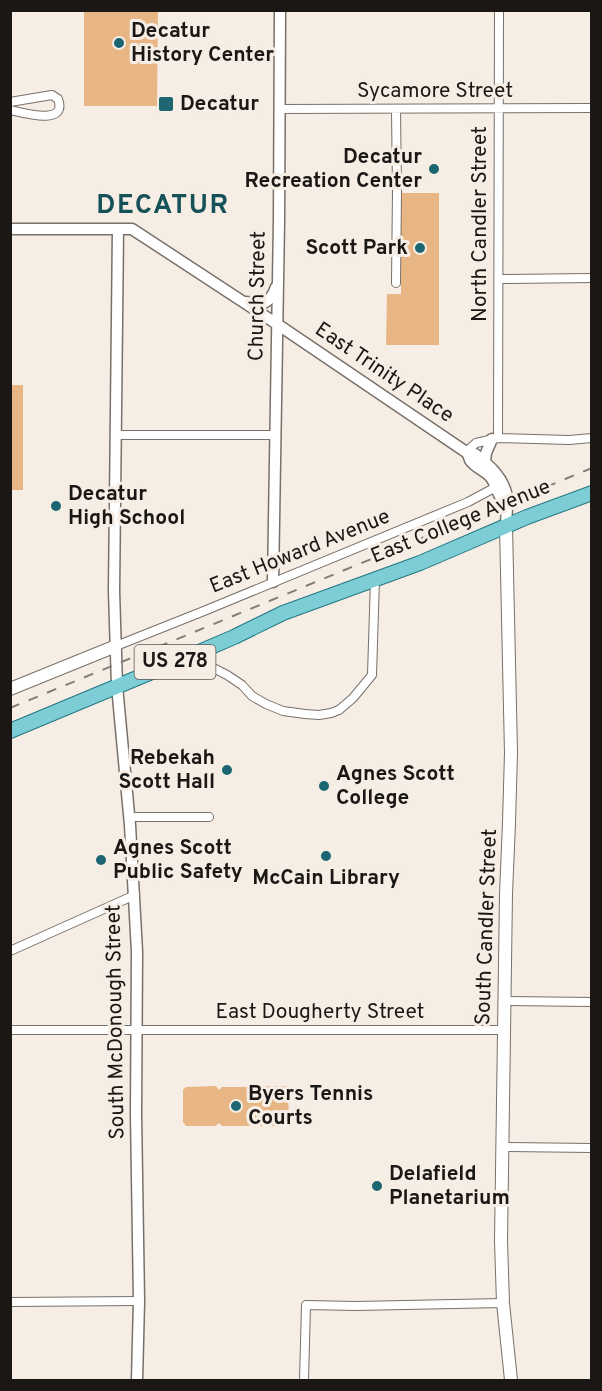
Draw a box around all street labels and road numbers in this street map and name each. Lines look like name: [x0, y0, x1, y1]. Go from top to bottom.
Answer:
street label: Sycamore Street: [357, 78, 513, 105]
street label: North Candler Street: [467, 126, 494, 322]
street label: Church Street: [243, 231, 273, 361]
street label: East Trinity Place: [309, 317, 459, 429]
street label: East College Avenue: [367, 474, 555, 570]
street label: East Howard Avenue: [206, 503, 394, 601]
road number: US 278: [134, 645, 216, 679]
street label: South Candler Street: [470, 828, 504, 1026]
street label: South McDonough Street: [100, 904, 132, 1140]
street label: East Dougherty Street: [216, 999, 424, 1026]

